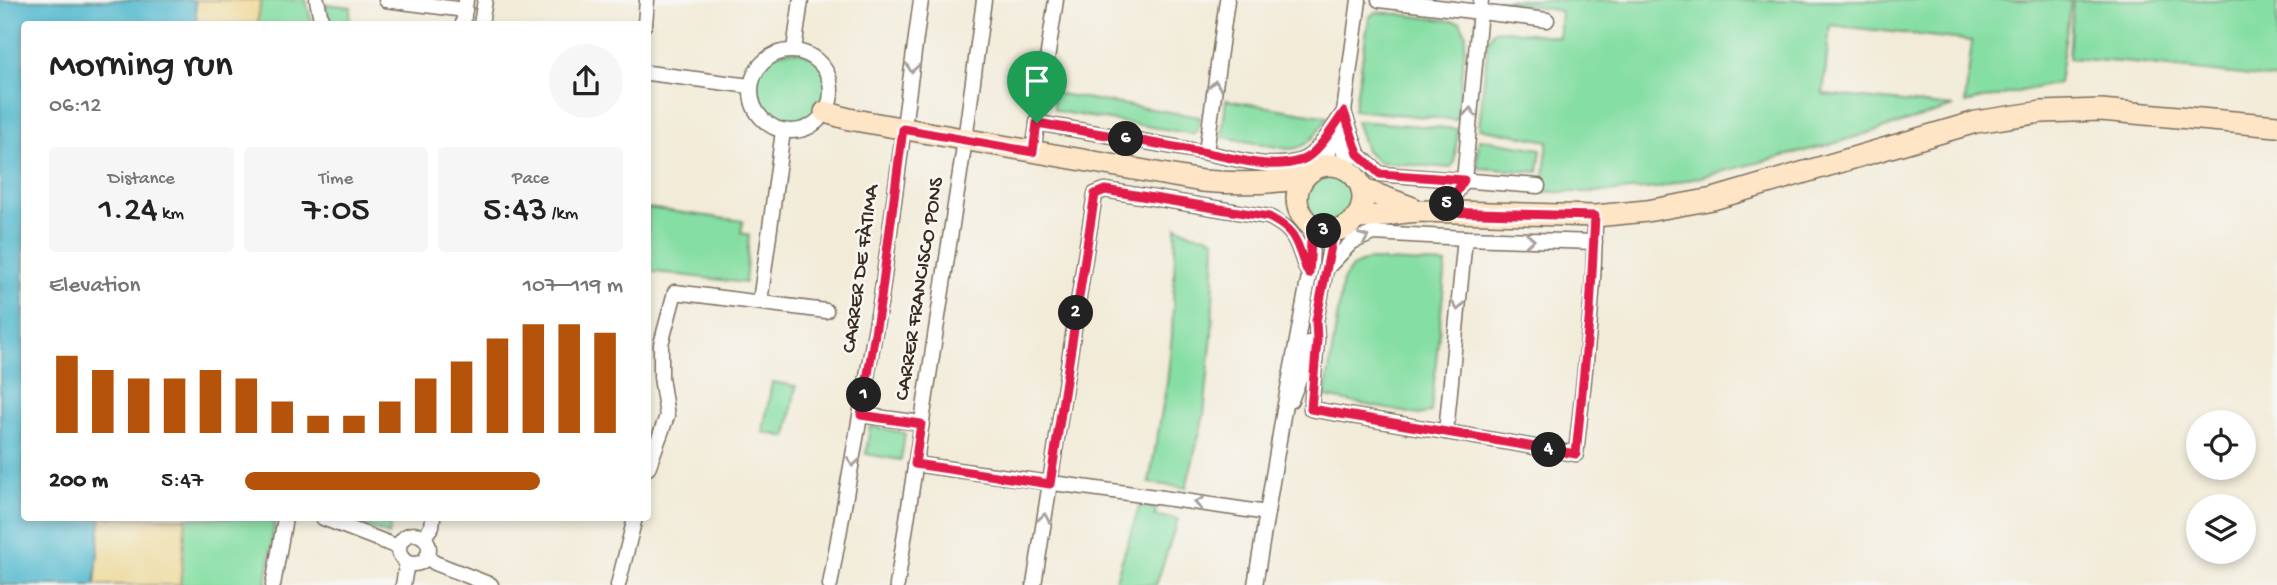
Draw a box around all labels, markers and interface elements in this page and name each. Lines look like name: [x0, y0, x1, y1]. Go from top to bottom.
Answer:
button: share: [549, 44, 623, 118]
text: Morning run: [49, 45, 233, 89]
pin: [1007, 51, 1067, 123]
one-way arrow: [904, 62, 919, 73]
icon: arrive: [1018, 62, 1056, 100]
one-way arrow: [1207, 79, 1222, 90]
text: 06:12: [49, 93, 102, 120]
one-way arrow: [1462, 106, 1477, 117]
pin: 6: [1108, 122, 1144, 156]
text: 6: [1121, 127, 1130, 150]
text: Distance: [108, 168, 175, 191]
text: Time: [319, 168, 353, 191]
text: Pace: [512, 168, 549, 191]
street label: CARRER FRANCISCO PONS: [891, 175, 951, 402]
street label: CARRER DE FÀTIMA: [837, 181, 886, 355]
pin: 5: [1430, 186, 1464, 222]
text: 1.24: [99, 191, 158, 232]
text: 7:05: [302, 191, 370, 232]
text: 5:43: [483, 191, 547, 232]
text: 5: [1442, 192, 1452, 215]
text: km: [158, 203, 184, 226]
text: /km: [547, 203, 578, 226]
pin: 3: [1306, 214, 1342, 248]
text: 3: [1319, 219, 1328, 242]
one-way arrow: [1357, 232, 1369, 246]
one-way arrow: [1525, 233, 1536, 248]
text: Elevation: [49, 273, 140, 300]
text: 107–119 m: [523, 273, 623, 300]
pin: 2: [1058, 296, 1094, 330]
text: 2: [1071, 301, 1080, 324]
one-way arrow: [1451, 301, 1466, 312]
pin: 1: [846, 378, 882, 412]
text: 1: [860, 383, 867, 406]
map controls: [2186, 410, 2256, 564]
button: locate: [2186, 410, 2256, 480]
pin: 4: [1532, 433, 1566, 468]
text: 4: [1544, 438, 1553, 461]
one-way arrow: [846, 456, 861, 468]
text: 200 m: [49, 468, 108, 495]
text: 5:47: [161, 468, 203, 495]
button: layers: [2186, 494, 2256, 564]
one-way arrow: [1193, 496, 1205, 511]
one-way arrow: [1037, 512, 1052, 523]

